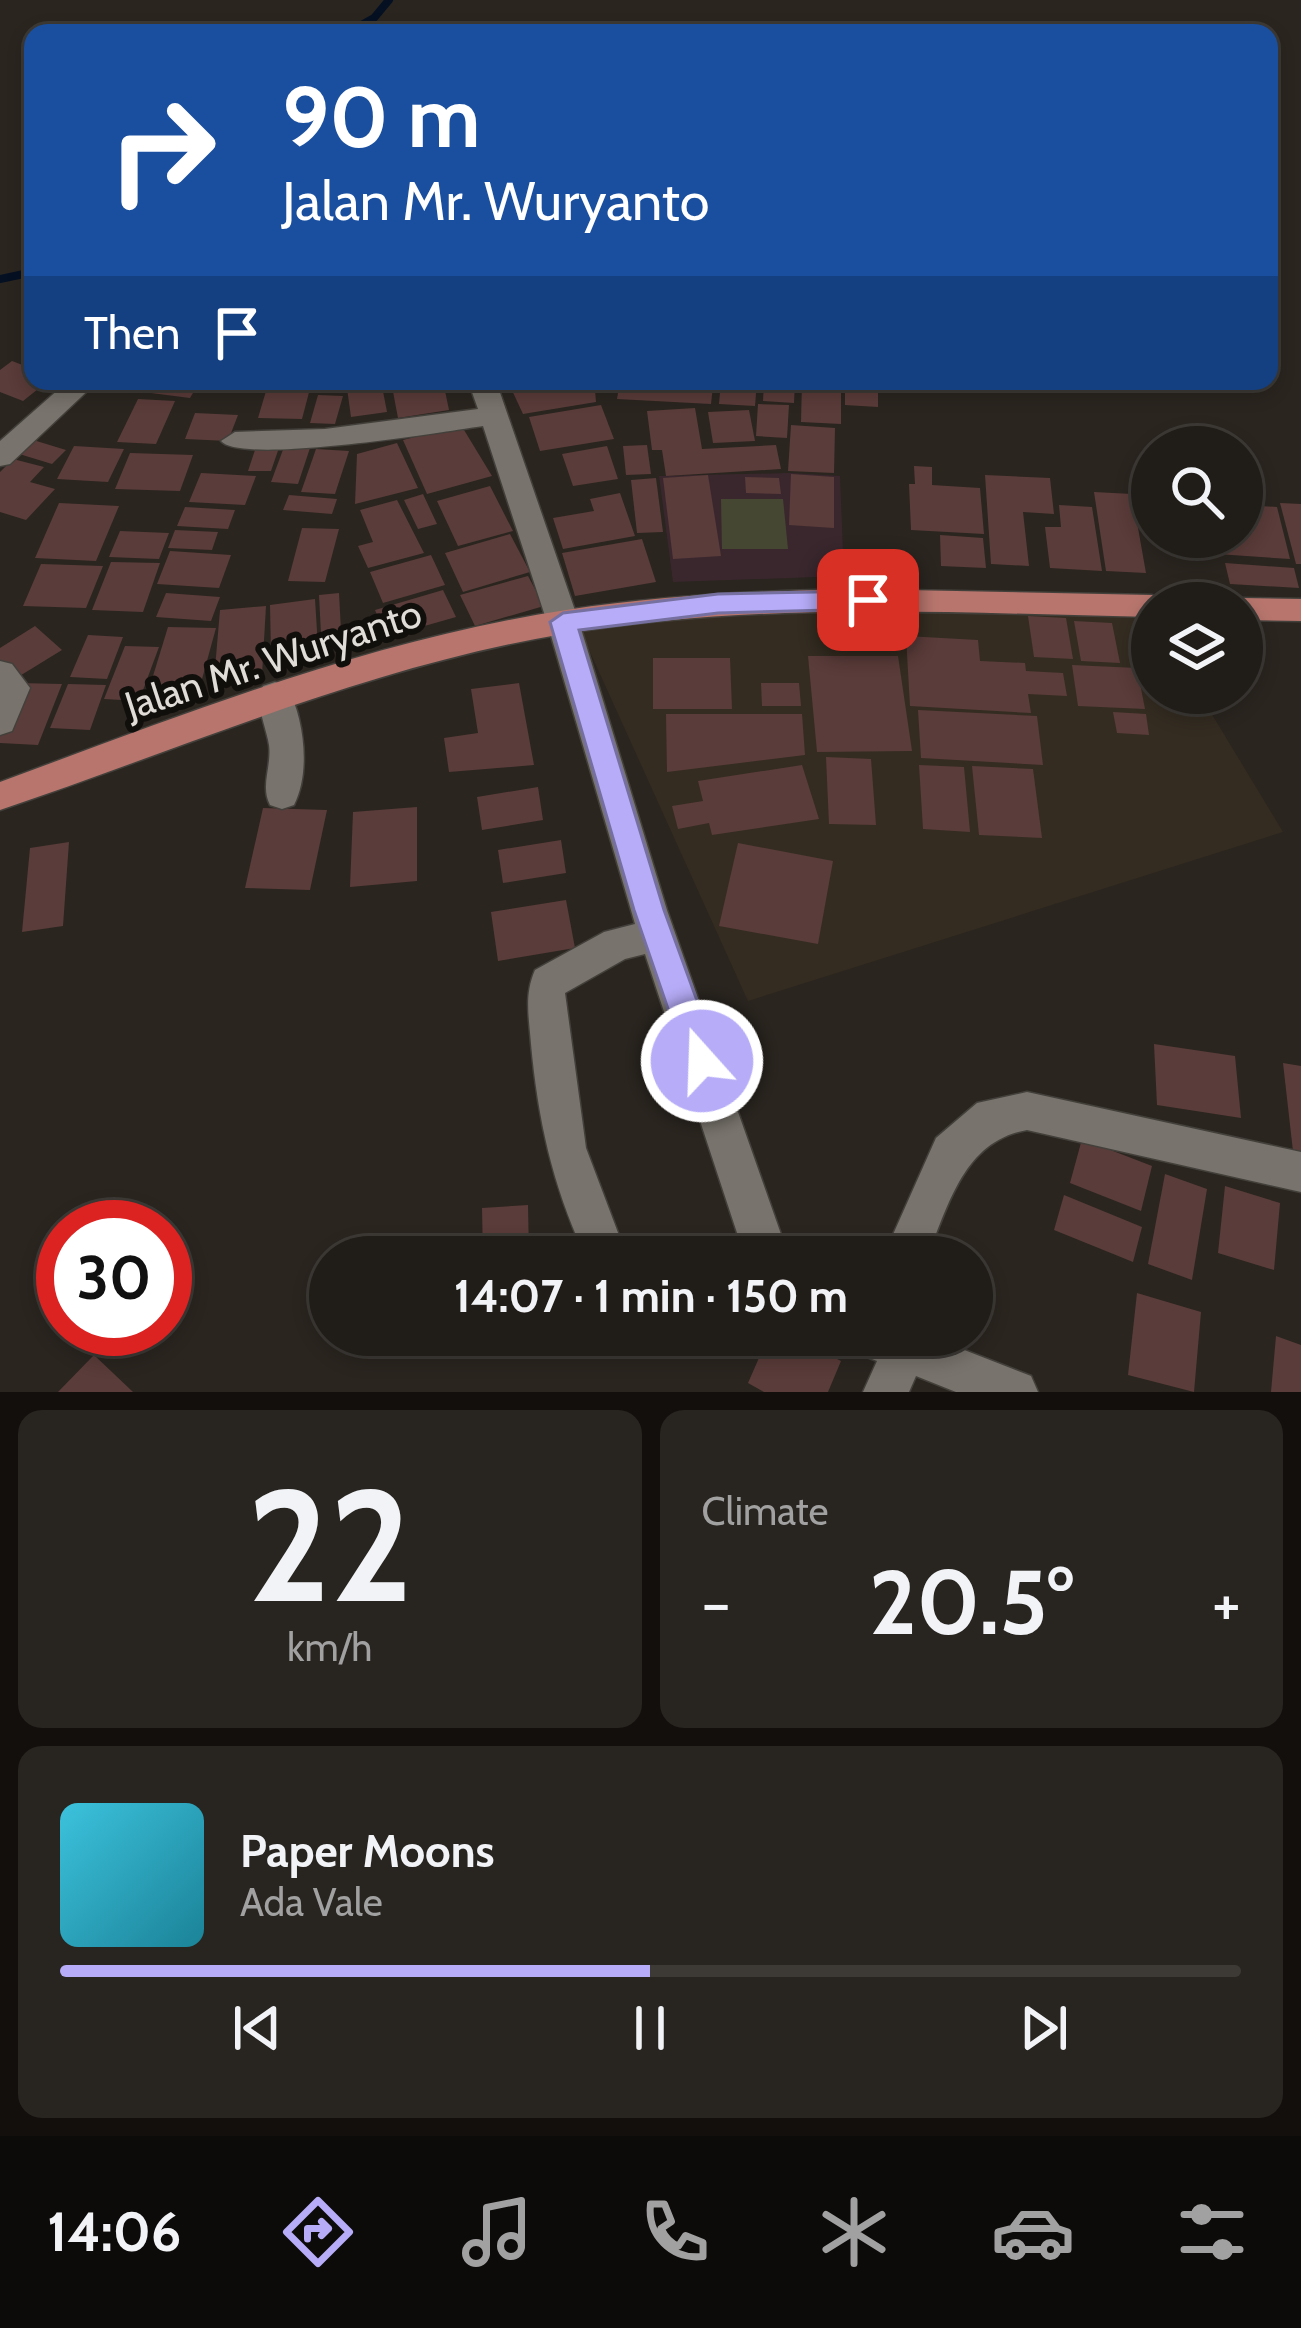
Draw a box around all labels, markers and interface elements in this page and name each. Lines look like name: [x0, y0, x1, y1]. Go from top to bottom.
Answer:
text: 90 m: [282, 66, 480, 168]
icon: right: [84, 72, 240, 228]
text: Jalan Mr. Wuryanto: [282, 168, 710, 234]
icon: arrive: [204, 300, 270, 366]
text: Then: [84, 306, 180, 360]
map controls: [1131, 426, 1263, 714]
button: search: [1131, 426, 1263, 558]
pin: [817, 549, 919, 651]
icon: arrive: [835, 567, 901, 633]
button: layers: [1131, 582, 1263, 714]
street label: Jalan Mr. Wuryanto: [118, 588, 427, 730]
position arrow: [639, 998, 765, 1124]
speed limit sign: 30: [36, 1200, 192, 1356]
text: 14:07 · 1 min · 150 m: [454, 1269, 848, 1323]
text: 22: [247, 1450, 412, 1640]
text: Climate: [702, 1487, 828, 1535]
text: 20.5°: [869, 1547, 1073, 1657]
text: −: [702, 1562, 731, 1643]
text: +: [1212, 1562, 1241, 1643]
text: km/h: [287, 1623, 372, 1671]
text: Paper Moons: [240, 1824, 495, 1878]
text: Ada Vale: [240, 1878, 383, 1926]
icon: previous: [224, 1995, 290, 2061]
icon: pause: [617, 1995, 683, 2061]
icon: next: [1011, 1995, 1077, 2061]
icon: directions: [276, 2190, 360, 2274]
icon: music: [455, 2190, 539, 2274]
icon: phone: [633, 2190, 717, 2274]
icon: climate: [812, 2190, 896, 2274]
icon: car: [991, 2190, 1075, 2274]
icon: filters: [1170, 2190, 1254, 2274]
text: 14:06: [47, 2199, 181, 2265]

